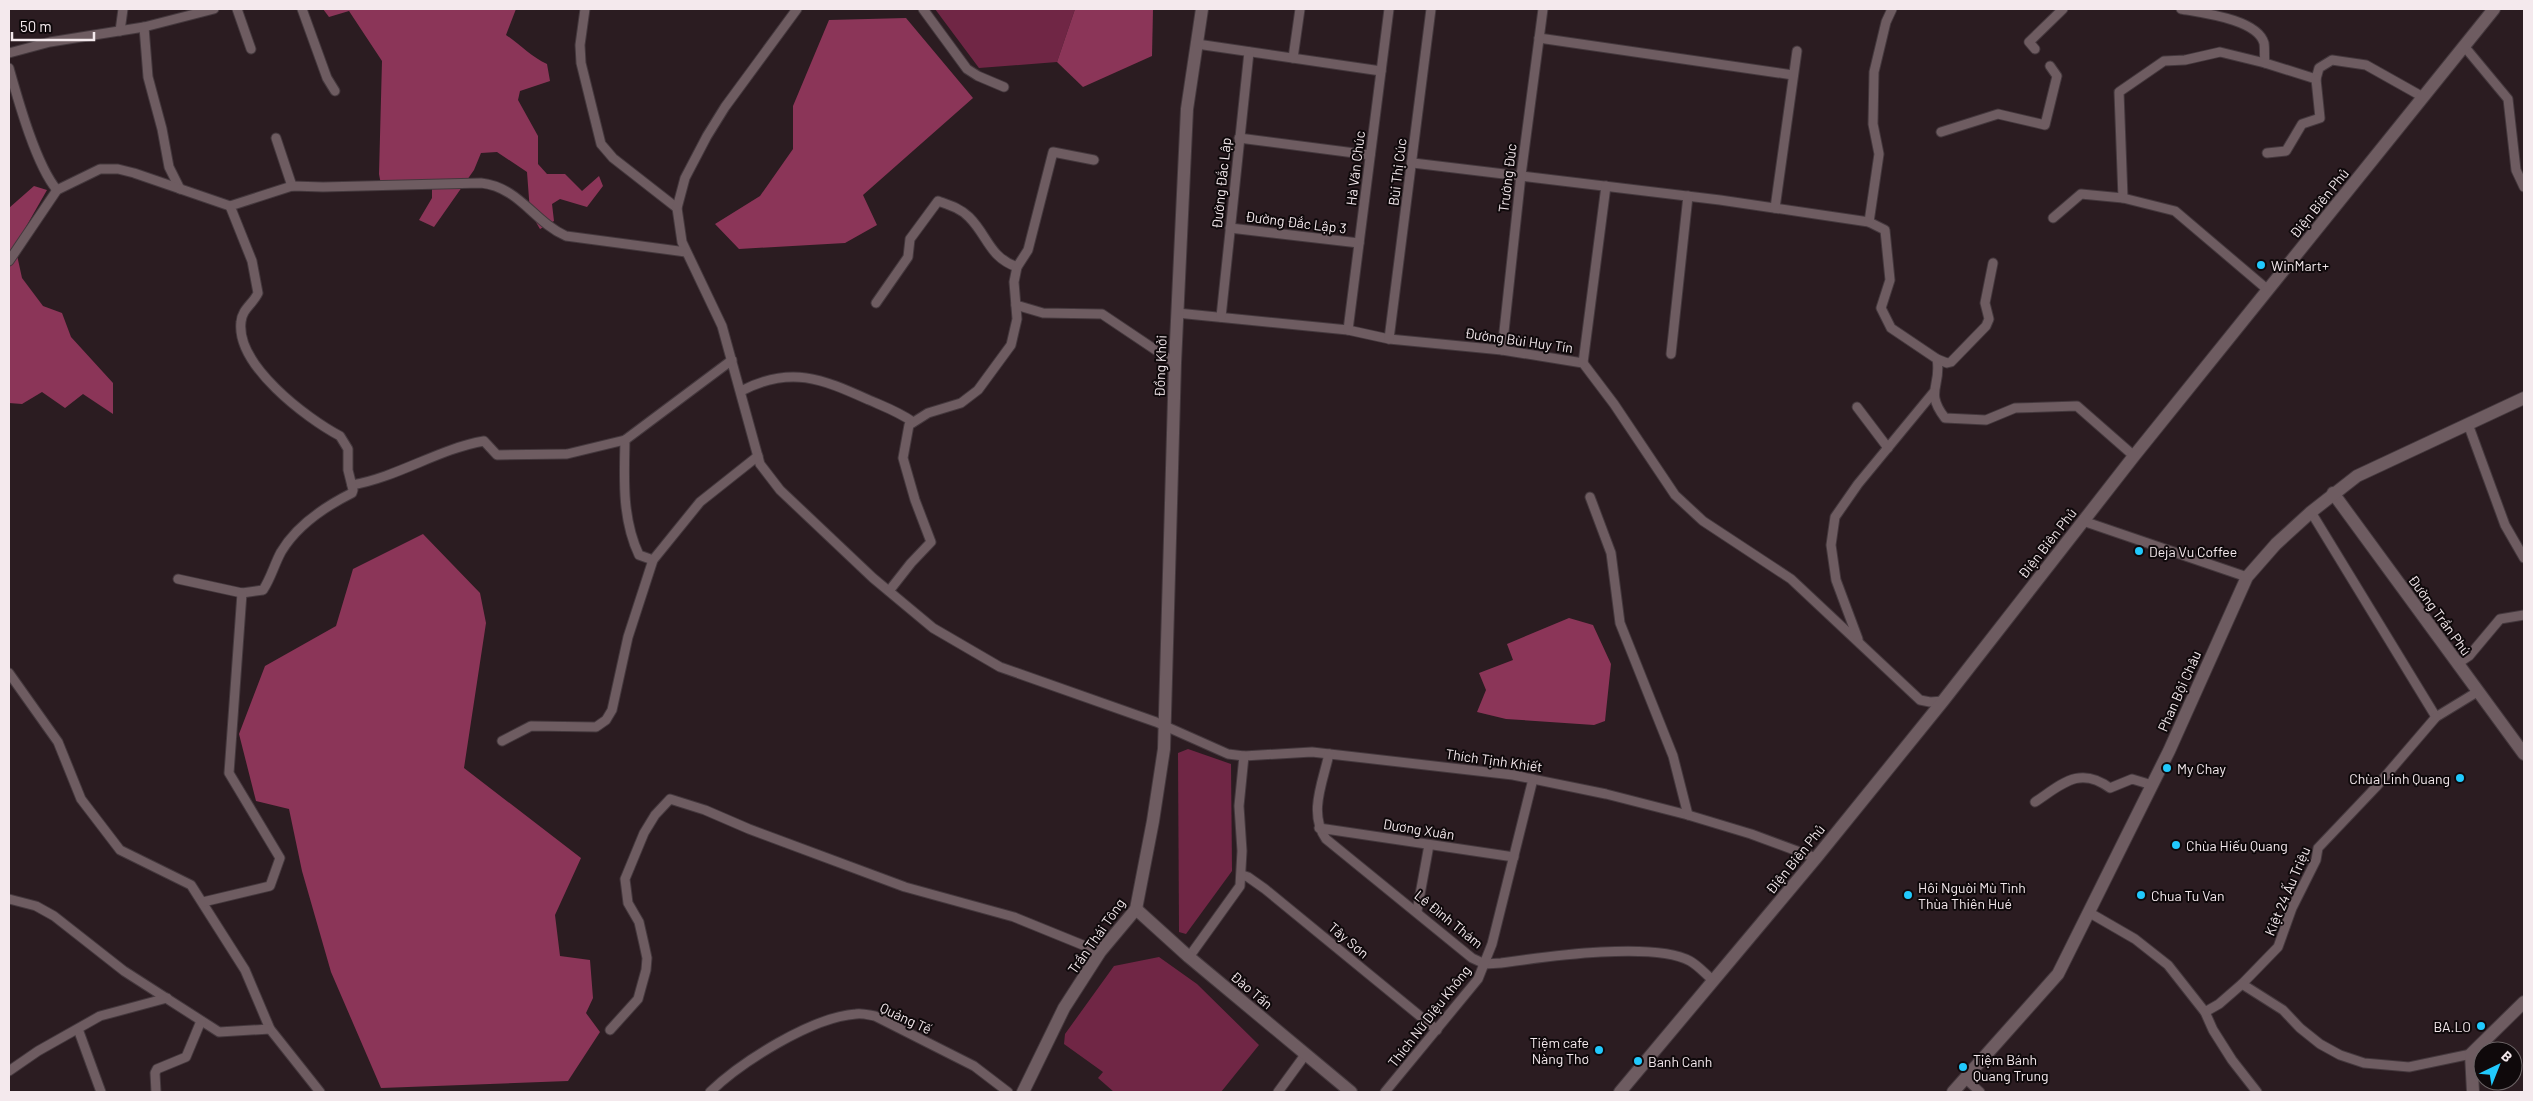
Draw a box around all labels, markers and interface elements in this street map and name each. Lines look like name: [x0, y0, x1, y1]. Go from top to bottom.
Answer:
scale bar: [12, 10, 95, 42]
text: 50 m: [20, 17, 52, 35]
street label: Hà Văn Chúc: [1342, 130, 1368, 206]
street label: Đường Đắc Lập: [1208, 137, 1234, 229]
street label: Bùi Thị Cúc: [1384, 137, 1410, 207]
street label: Trường Đúc: [1494, 143, 1520, 213]
street label: Điện Biên Phủ: [2286, 165, 2352, 241]
street label: Đường Đắc Lập 3: [1244, 207, 1348, 237]
place label: WinMart+: [2271, 257, 2329, 274]
marker: WinMart+: [2255, 259, 2267, 271]
street label: Đường Bùi Huy Tín: [1464, 324, 1574, 356]
street label: Đồng Khởi: [1150, 335, 1170, 397]
street label: Điện Biên Phủ: [2014, 504, 2080, 582]
place label: Deja Vu Coffee: [2149, 543, 2237, 560]
marker: Deja Vu Coffee: [2133, 545, 2145, 557]
street label: Đường Trần Phú: [2405, 571, 2475, 659]
street label: Phan Bội Châu: [2154, 648, 2204, 734]
street label: Thích Tịnh Khiết: [1444, 745, 1544, 775]
place label: My Chay: [2177, 760, 2226, 777]
marker: My Chay: [2161, 762, 2173, 774]
place label: Chùa Linh Quang: [2349, 770, 2450, 787]
marker: Chùa Linh Quang: [2454, 772, 2466, 784]
street label: Dương Xuân: [1382, 815, 1456, 843]
street label: Điện Biên Phủ: [1762, 821, 1828, 897]
place label: Chùa Hiếu Quang: [2186, 837, 2288, 854]
marker: Chùa Hiếu Quang: [2170, 839, 2182, 851]
street label: Kiệt 24 Ấu Triệu: [2261, 844, 2313, 938]
place label: Hôi Nguòi Mù Tình Thùa Thiên Hué: [1918, 879, 2026, 912]
street label: Lê Đình Thám: [1411, 886, 1487, 952]
place label: Chua Tu Van: [2151, 887, 2224, 904]
marker: Hôi Nguòi Mù Tình Thùa Thiên Hué: [1902, 889, 1914, 901]
marker: Chua Tu Van: [2135, 889, 2147, 901]
street label: Trần Thái Tông: [1064, 895, 1128, 977]
street label: Tây Sơn: [1325, 918, 1373, 962]
street label: Thích Nữ Diệu Không: [1384, 962, 1474, 1070]
street label: Đào Tấn: [1228, 968, 1276, 1012]
street label: Quảng Tế: [877, 999, 935, 1038]
place label: BA.LO: [2434, 1018, 2471, 1035]
marker: BA.LO: [2475, 1020, 2487, 1032]
place label: Tiệm cafe Nàng Thơ: [1530, 1034, 1589, 1067]
north arrow: [2473, 1041, 2523, 1091]
marker: Tiệm cafe Nàng Thơ: [1593, 1044, 1605, 1056]
text: B: [2498, 1047, 2516, 1065]
place label: Tiệm Bánh Quang Trung: [1973, 1051, 2048, 1084]
place label: Banh Canh: [1648, 1053, 1712, 1070]
marker: Banh Canh: [1632, 1055, 1644, 1067]
marker: Tiệm Bánh Quang Trung: [1957, 1061, 1969, 1073]

